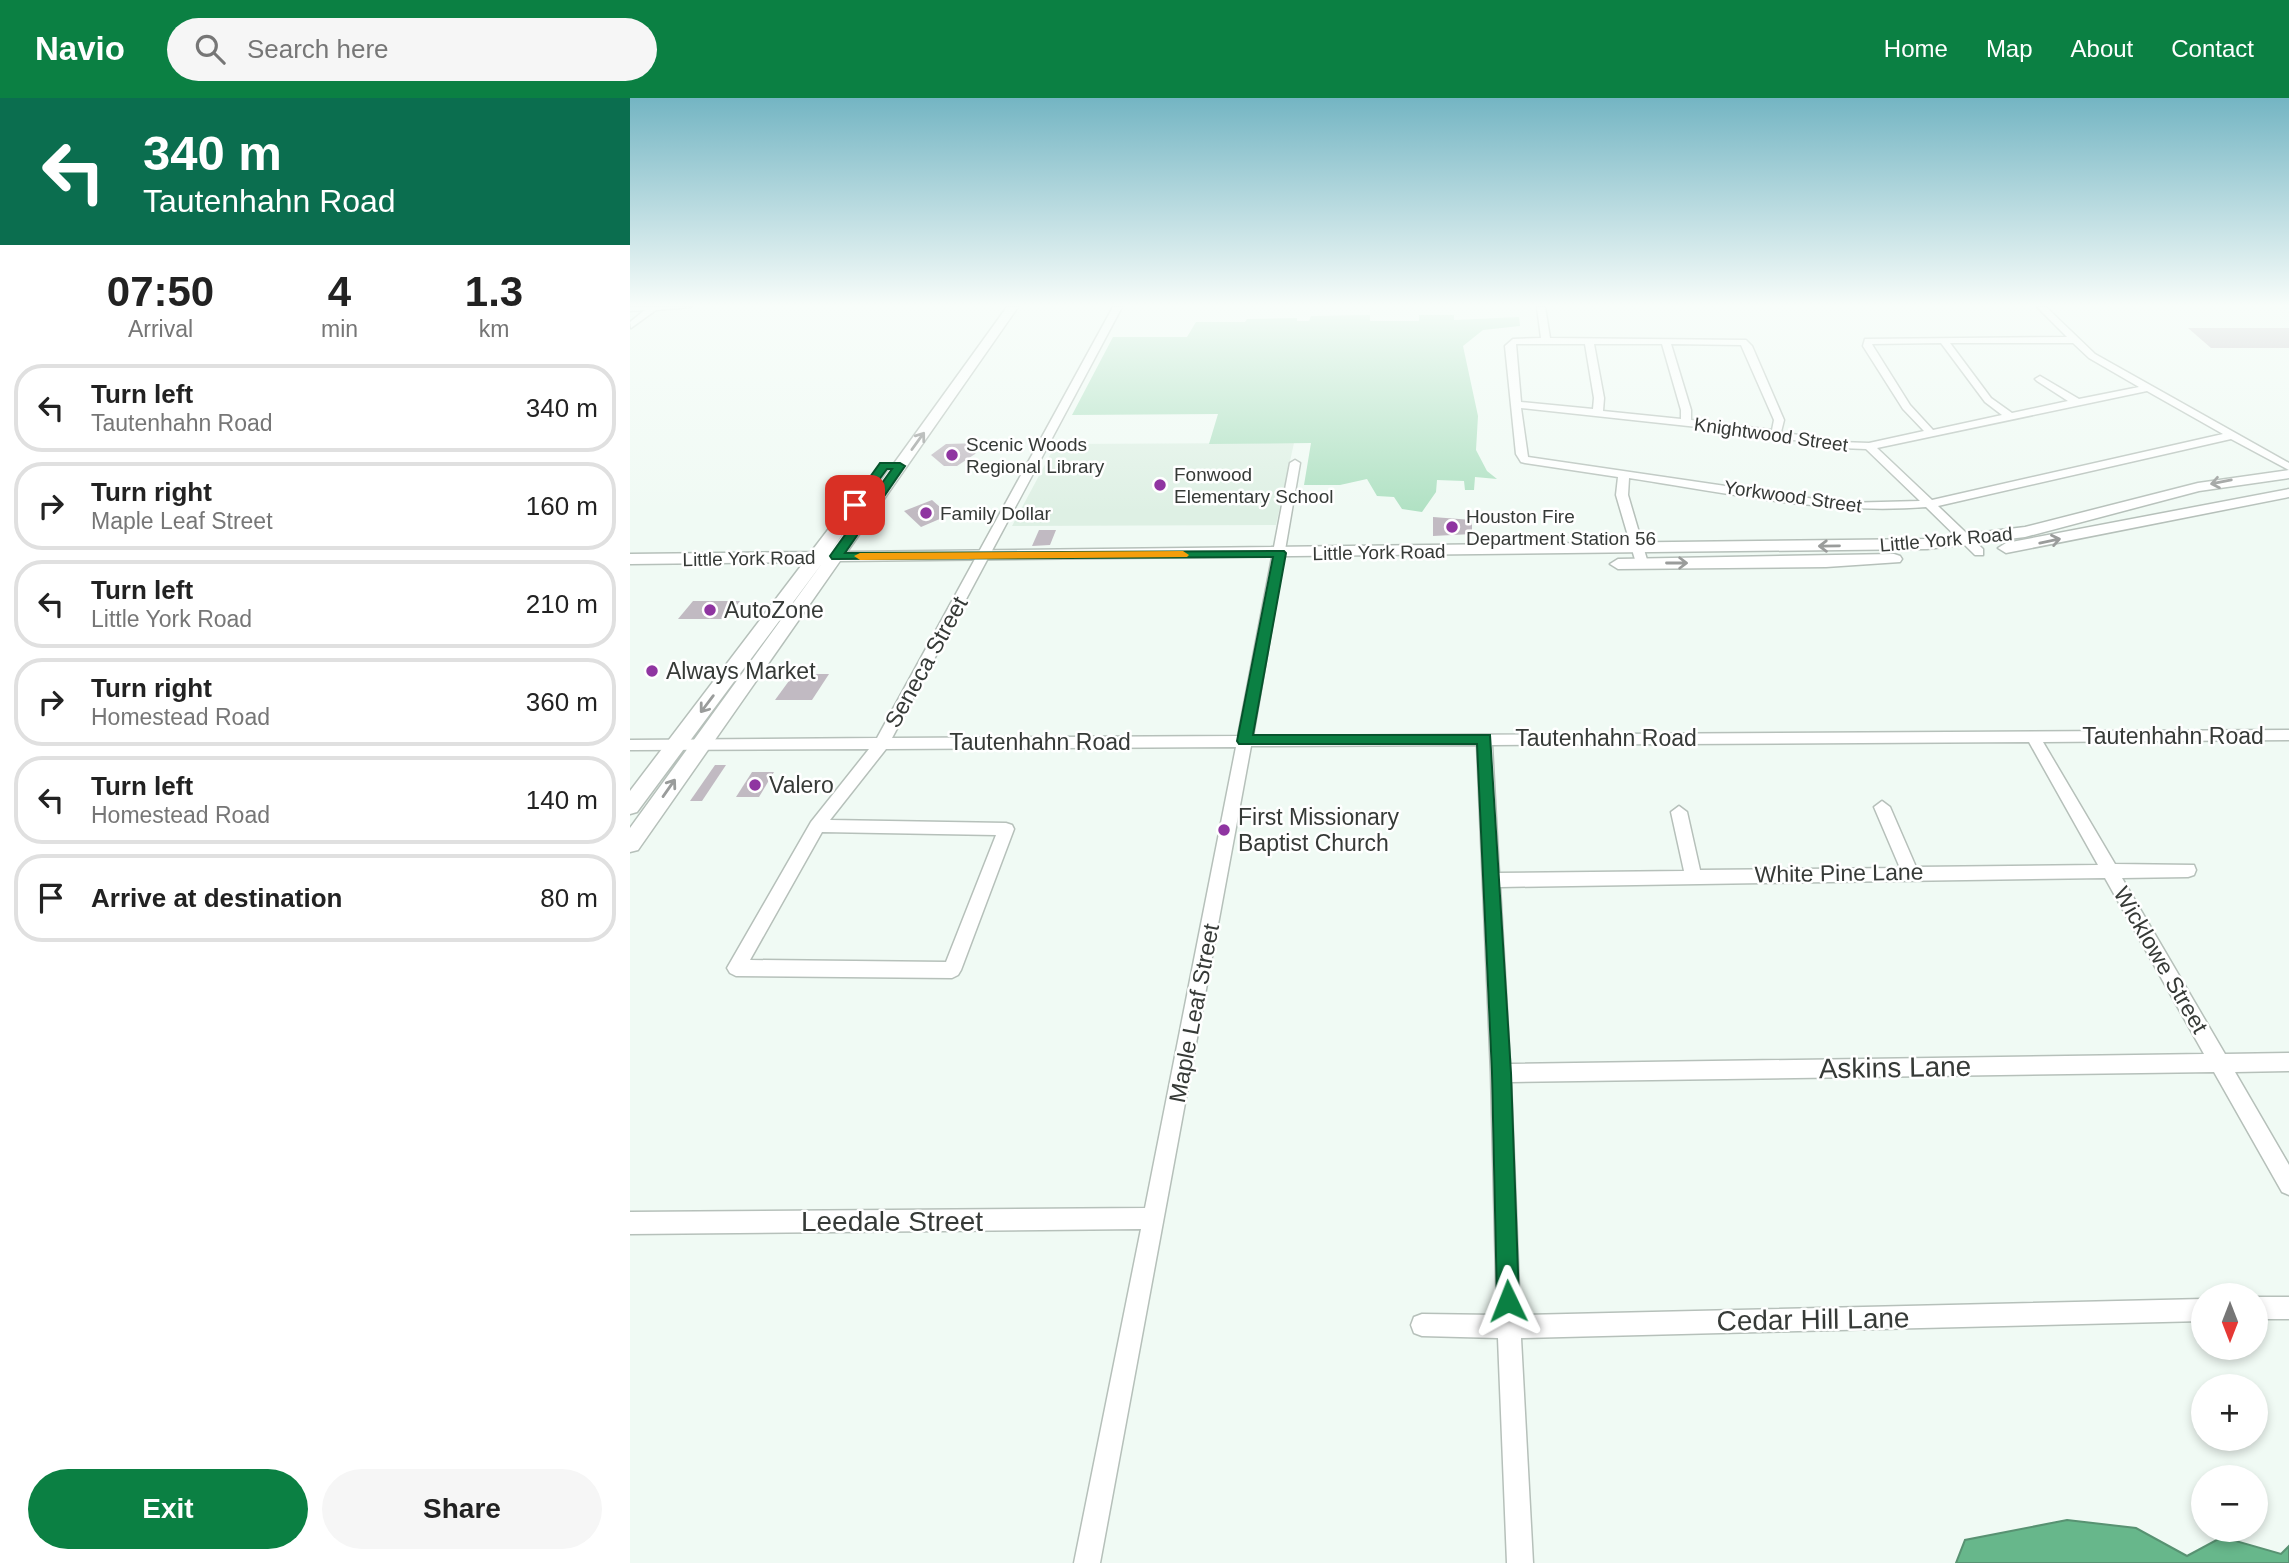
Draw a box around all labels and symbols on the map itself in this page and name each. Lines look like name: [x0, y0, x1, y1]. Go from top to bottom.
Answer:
street label: Knightwood Street: [1693, 413, 1850, 456]
one-way arrow: [910, 431, 925, 450]
place label: Scenic Woods Regional Library: [966, 434, 1105, 477]
marker: Scenic Woods Regional Library: [944, 447, 960, 463]
place label: Fonwood Elementary School: [1174, 464, 1333, 507]
pin: [825, 475, 885, 535]
street label: Yorkwood Street: [1723, 476, 1864, 517]
one-way arrow: [2210, 476, 2233, 489]
marker: Fonwood Elementary School: [1152, 477, 1168, 493]
place label: Family Dollar: [940, 503, 1052, 524]
marker: Family Dollar: [918, 505, 934, 521]
place label: Houston Fire Department Station 56: [1466, 506, 1656, 549]
marker: Houston Fire Department Station 56: [1444, 519, 1460, 535]
street label: Little York Road: [1879, 523, 2013, 556]
one-way arrow: [2038, 534, 2061, 548]
one-way arrow: [1818, 539, 1841, 553]
street label: Little York Road: [1312, 541, 1446, 564]
street label: Little York Road: [682, 547, 816, 570]
one-way arrow: [1665, 556, 1688, 570]
street label: Seneca Street: [879, 591, 973, 732]
place label: AutoZone: [724, 597, 824, 623]
marker: AutoZone: [702, 602, 718, 618]
place label: Always Market: [666, 658, 816, 684]
marker: Always Market: [644, 663, 660, 679]
one-way arrow: [700, 694, 714, 713]
street label: Tautenhahn Road: [2082, 723, 2264, 749]
street label: Tautenhahn Road: [1515, 725, 1697, 751]
street label: Tautenhahn Road: [949, 729, 1131, 755]
place label: Valero: [769, 772, 834, 798]
marker: Valero: [747, 777, 763, 793]
one-way arrow: [662, 779, 676, 798]
place label: First Missionary Baptist Church: [1238, 804, 1400, 856]
marker: First Missionary Baptist Church: [1216, 822, 1232, 838]
street label: White Pine Lane: [1754, 859, 1924, 887]
street label: Wicklowe Street: [2109, 882, 2214, 1038]
street label: Maple Leaf Street: [1164, 921, 1224, 1105]
street label: Askins Lane: [1818, 1051, 1972, 1084]
street label: Leedale Street: [801, 1206, 983, 1237]
position arrow: [1471, 1264, 1545, 1338]
north arrow: [2191, 1283, 2268, 1360]
street label: Cedar Hill Lane: [1716, 1302, 1910, 1337]

